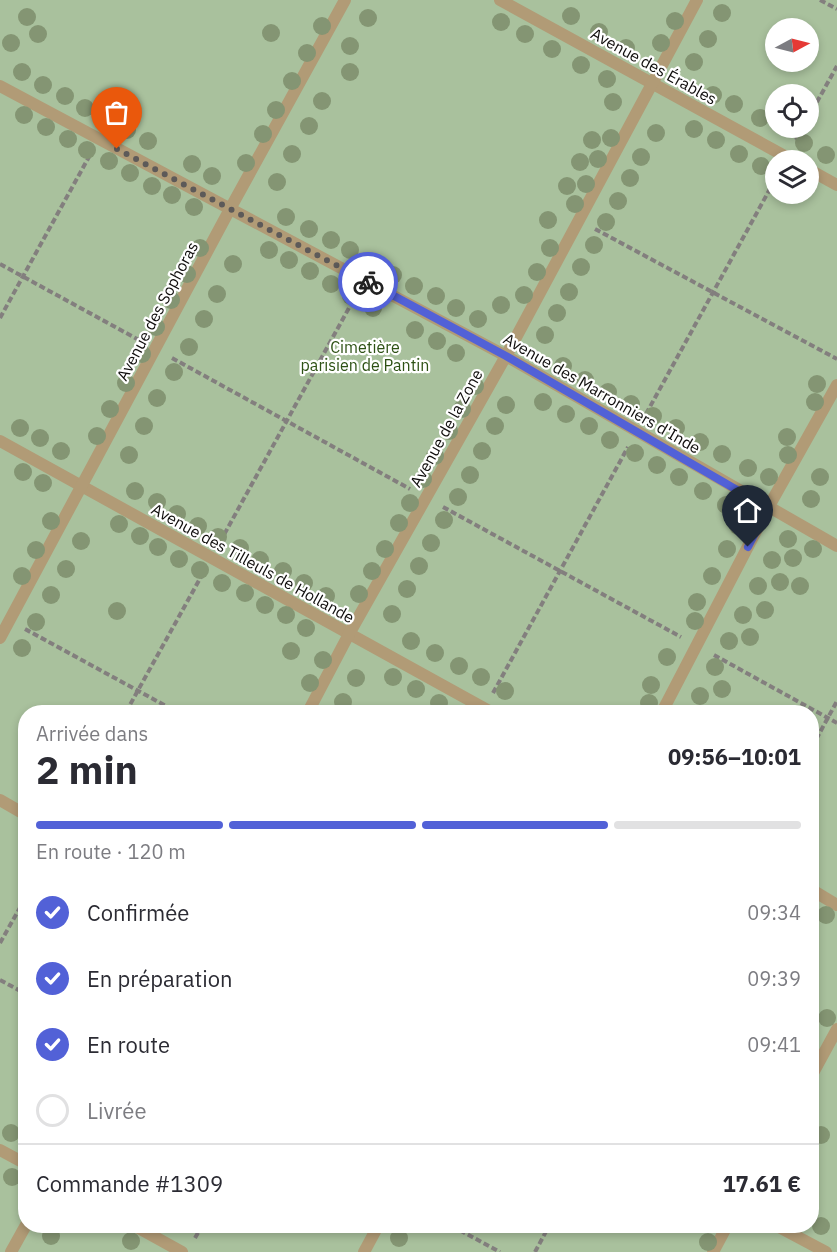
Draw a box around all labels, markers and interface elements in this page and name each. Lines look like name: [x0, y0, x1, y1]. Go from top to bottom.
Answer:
north arrow: [765, 18, 819, 72]
map controls: [765, 18, 819, 204]
street label: Avenue des Érables: [588, 22, 721, 109]
button: locate: [765, 84, 819, 138]
pin: [91, 87, 142, 149]
icon: bag: [100, 96, 133, 129]
button: layers: [765, 150, 819, 204]
street label: Avenue des Sophoras: [112, 238, 202, 384]
courier: [338, 252, 398, 312]
icon: bike: [352, 266, 385, 299]
street label: Avenue des Marronniers d'Inde: [500, 328, 704, 458]
park label: Cimetière parisien de Pantin: [301, 337, 429, 375]
street label: Avenue de la Zone: [405, 365, 487, 490]
pin: [722, 485, 773, 547]
icon: home: [731, 494, 764, 527]
street label: Avenue des Tilleuls de Hollande: [148, 499, 358, 627]
text: Arrivée dans: [36, 720, 148, 747]
text: 09:56–10:01: [668, 742, 801, 771]
text: 2 min: [36, 744, 138, 795]
text: En route · 120 m: [36, 838, 186, 865]
icon: check: [36, 896, 69, 929]
text: Confirmée: [87, 898, 189, 927]
text: 09:34: [747, 899, 801, 926]
icon: check: [36, 962, 69, 995]
text: En préparation: [87, 964, 233, 993]
text: 09:39: [747, 965, 801, 992]
icon: check: [36, 1028, 69, 1061]
text: En route: [87, 1030, 170, 1059]
text: 09:41: [747, 1031, 801, 1058]
text: Livrée: [87, 1096, 146, 1125]
text: Commande #1309: [36, 1169, 223, 1198]
text: 17.61 €: [722, 1169, 801, 1198]

